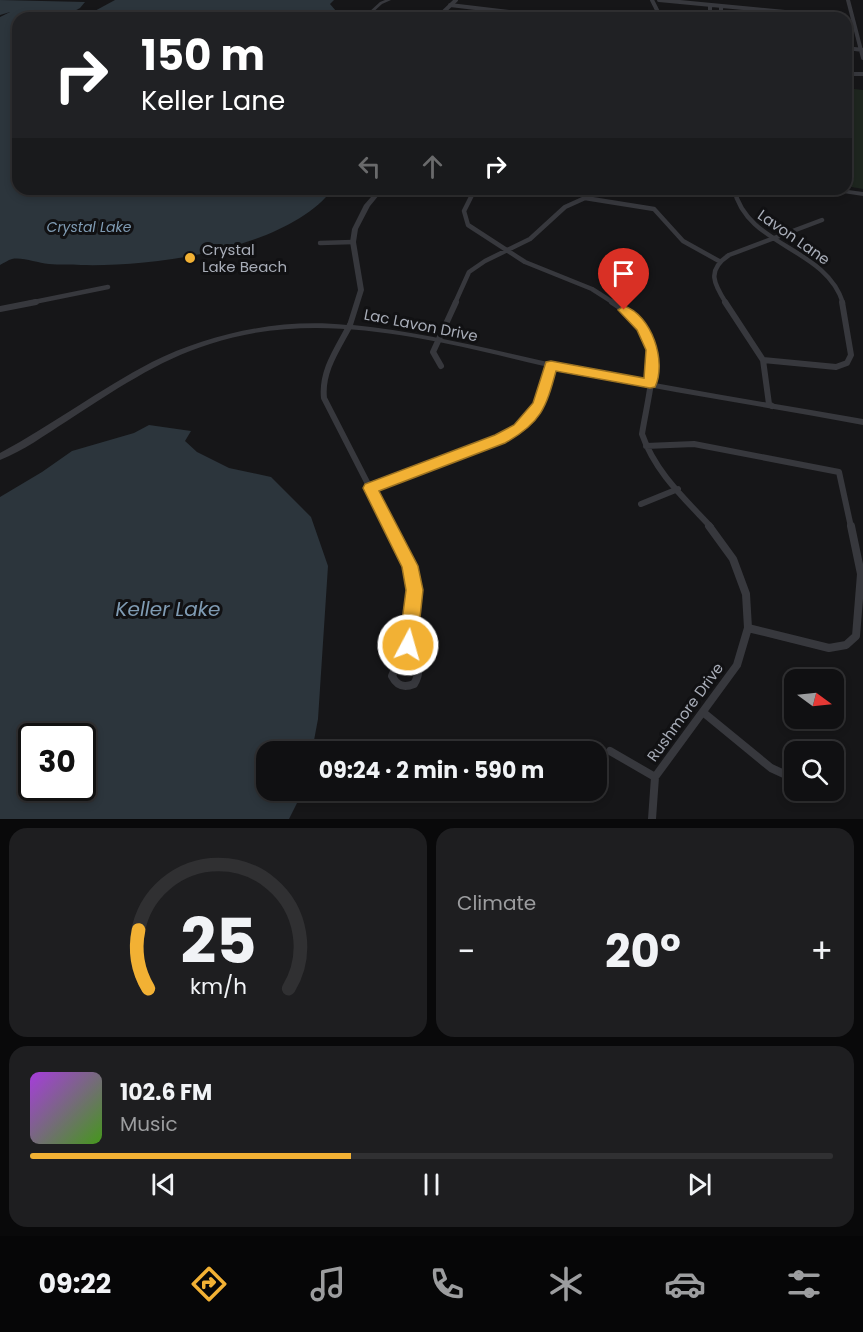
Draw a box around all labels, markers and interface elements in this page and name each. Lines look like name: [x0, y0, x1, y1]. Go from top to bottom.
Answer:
text: 150 m: [141, 26, 265, 85]
icon: right: [42, 36, 120, 114]
text: Keller Lane: [141, 82, 285, 119]
icon: left: [353, 150, 386, 183]
icon: ahead: [416, 150, 449, 183]
icon: right: [479, 150, 512, 183]
street label: Lavon Lane: [754, 204, 834, 270]
water label: Crystal Lake: [47, 217, 132, 237]
place label: Crystal Lake Beach: [202, 239, 287, 277]
pin: [598, 248, 649, 310]
marker: Crystal Lake Beach: [183, 251, 197, 265]
icon: arrive: [607, 257, 640, 290]
street label: Lac Lavon Drive: [362, 304, 480, 346]
water label: Keller Lake: [116, 595, 220, 623]
position arrow: [376, 613, 440, 677]
street label: Rushmore Drive: [642, 658, 728, 766]
north arrow: [784, 669, 844, 729]
map controls: [784, 669, 844, 801]
speed limit sign: 30: [18, 723, 96, 801]
button: search: [784, 741, 844, 801]
text: 09:24 · 2 min · 590 m: [319, 755, 544, 786]
text: Climate: [457, 889, 536, 917]
text: 25: [180, 897, 256, 985]
text: 20°: [605, 920, 681, 983]
text: −: [457, 928, 475, 975]
text: +: [810, 928, 833, 975]
text: km/h: [189, 972, 247, 1003]
text: 102.6 FM: [120, 1077, 212, 1108]
text: Music: [120, 1110, 178, 1138]
icon: previous: [147, 1168, 180, 1201]
icon: pause: [415, 1168, 448, 1201]
icon: next: [683, 1168, 716, 1201]
icon: directions: [188, 1263, 230, 1305]
icon: music: [307, 1263, 349, 1305]
icon: phone: [426, 1263, 468, 1305]
icon: climate: [545, 1263, 587, 1305]
icon: car: [664, 1263, 706, 1305]
icon: filters: [783, 1263, 825, 1305]
text: 09:22: [38, 1265, 111, 1302]

